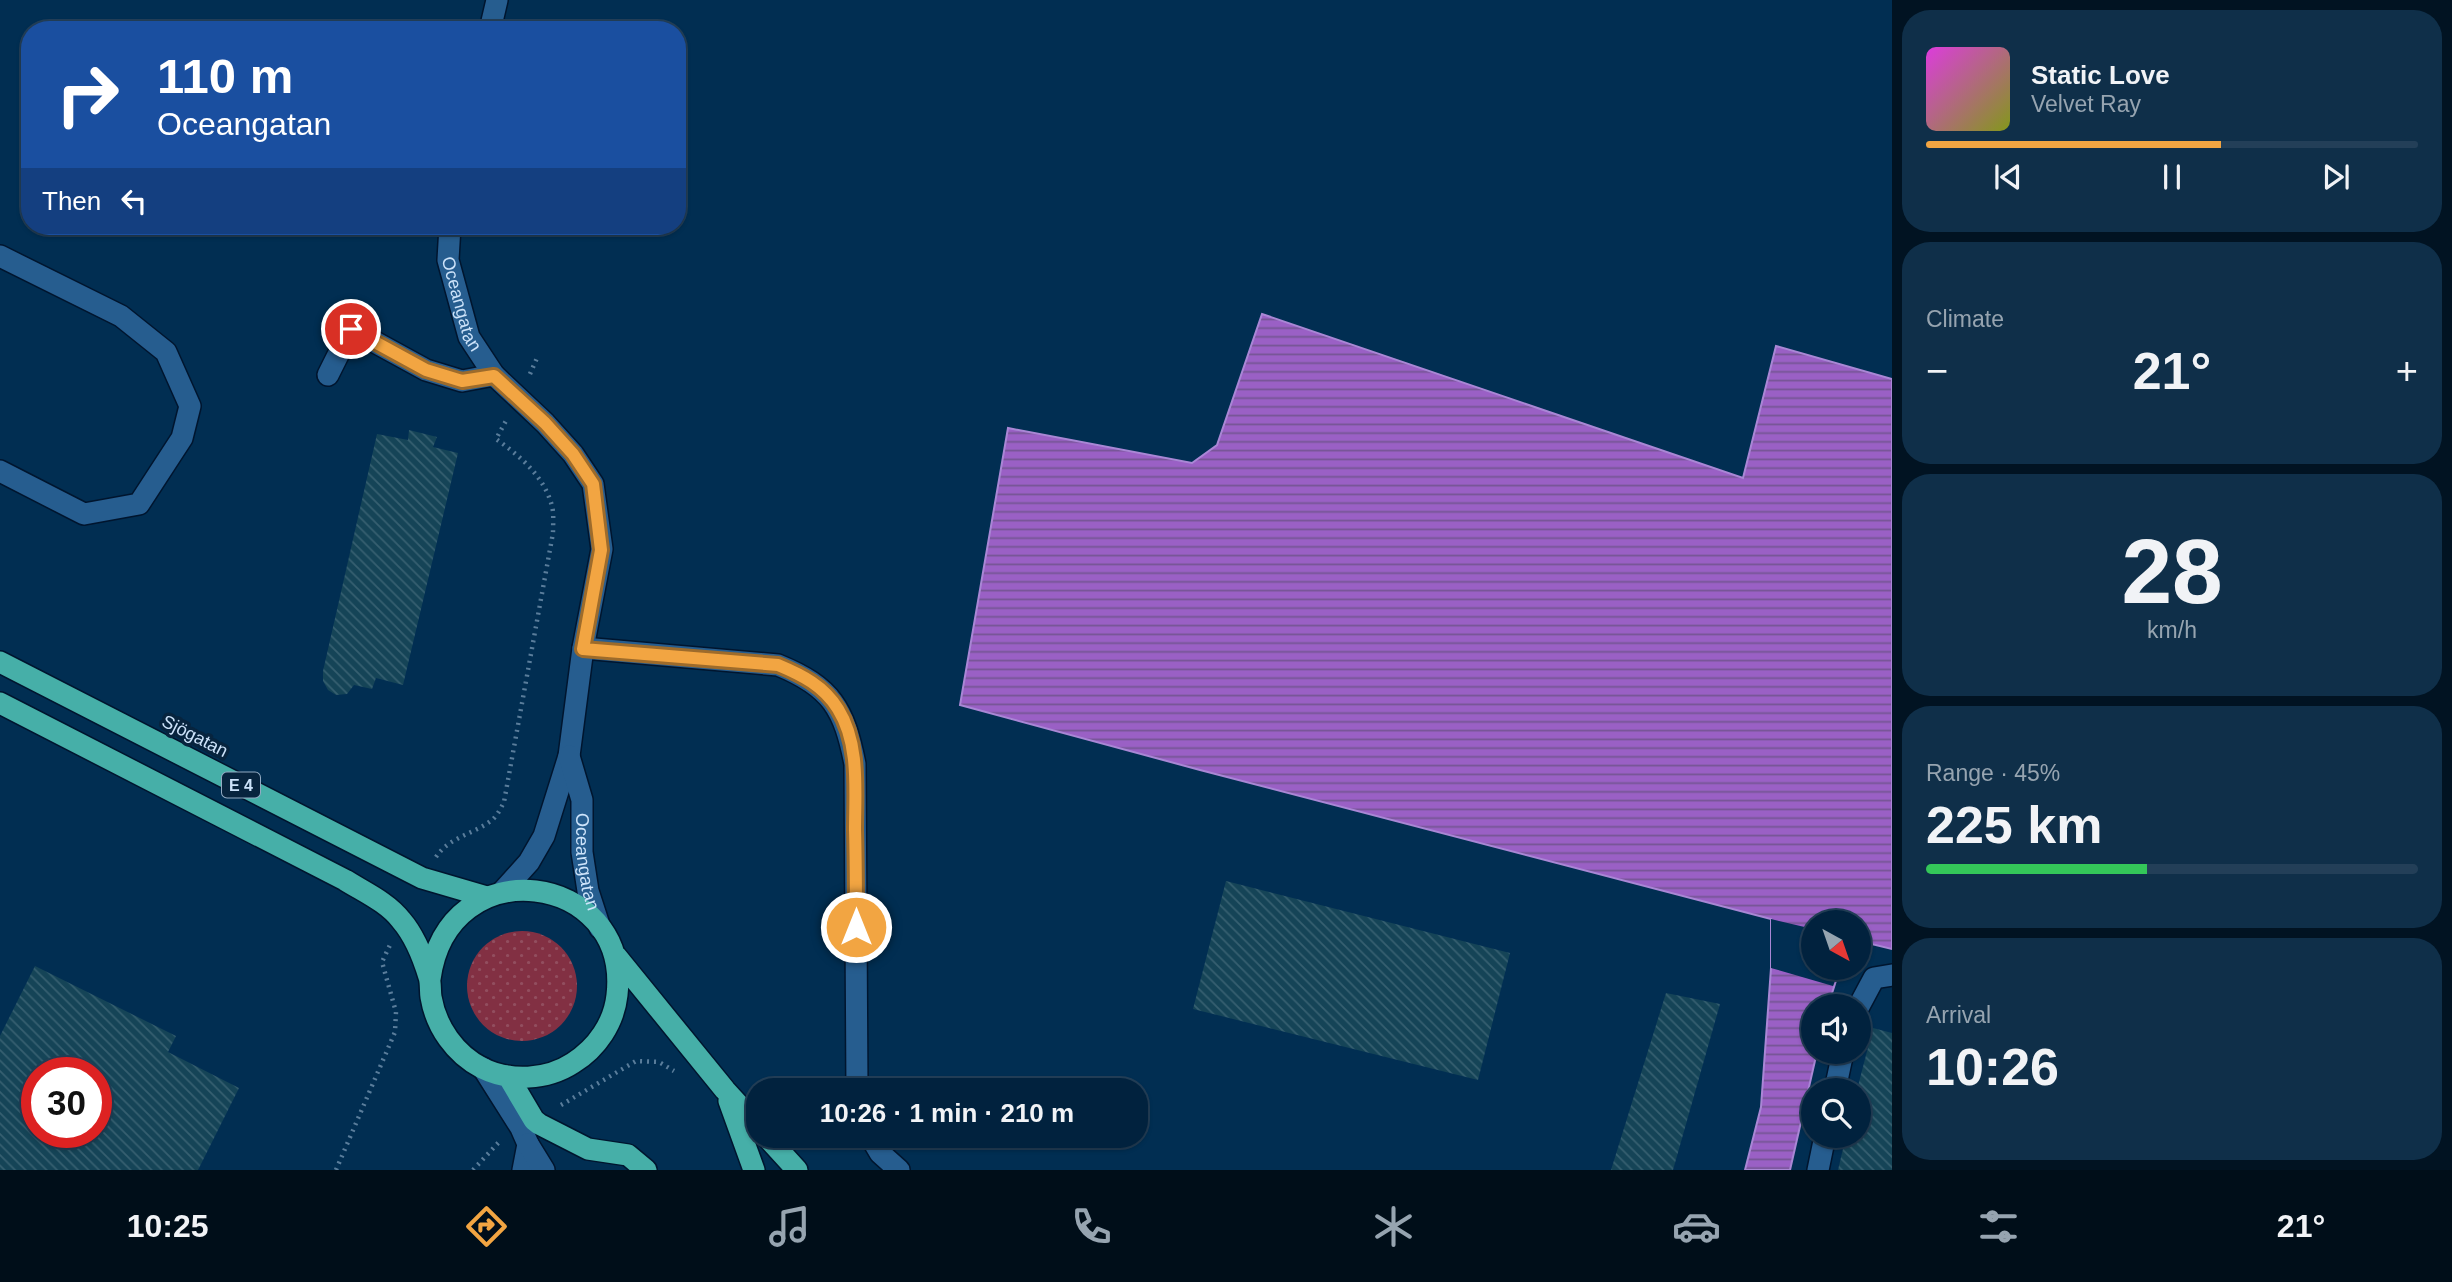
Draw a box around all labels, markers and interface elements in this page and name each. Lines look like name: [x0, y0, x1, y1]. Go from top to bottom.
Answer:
icon: right: [42, 49, 133, 140]
text: 110 m: [157, 49, 293, 103]
text: Static Love: [2031, 60, 2170, 90]
text: Velvet Ray: [2031, 91, 2141, 117]
text: Oceangatan: [157, 106, 331, 142]
icon: previous: [1989, 158, 2027, 196]
icon: pause: [2153, 158, 2191, 196]
icon: next: [2317, 158, 2355, 196]
icon: left: [115, 182, 153, 220]
text: Then: [42, 186, 101, 216]
street label: Oceangatan: [438, 254, 486, 355]
pin: [321, 299, 381, 359]
text: Climate: [1926, 306, 2004, 332]
icon: arrive: [332, 310, 370, 348]
text: 21°: [2133, 342, 2211, 400]
text: −: [1926, 350, 1948, 392]
text: +: [2396, 350, 2418, 392]
text: 28: [2121, 521, 2223, 622]
text: km/h: [2147, 617, 2197, 643]
street label: Sjögatan: [159, 711, 231, 761]
text: Range · 45%: [1926, 760, 2060, 786]
road number: E 4: [222, 772, 260, 798]
text: 225 km: [1926, 796, 2102, 854]
street label: Oceangatan: [572, 813, 604, 913]
position arrow: [819, 890, 893, 964]
north arrow: [1801, 910, 1871, 980]
map controls: [1801, 910, 1871, 1148]
button: sound: [1801, 994, 1871, 1064]
text: Arrival: [1926, 1002, 1991, 1028]
text: 10:26: [1926, 1038, 2059, 1096]
speed limit sign: 30: [21, 1057, 112, 1148]
button: search: [1801, 1078, 1871, 1148]
text: 10:26 · 1 min · 210 m: [820, 1098, 1074, 1128]
icon: directions: [462, 1202, 511, 1251]
icon: music: [765, 1202, 814, 1251]
icon: phone: [1067, 1202, 1116, 1251]
icon: climate: [1369, 1202, 1418, 1251]
icon: car: [1672, 1202, 1721, 1251]
icon: filters: [1974, 1202, 2023, 1251]
text: 10:25: [127, 1208, 209, 1244]
text: 21°: [2277, 1208, 2325, 1244]

